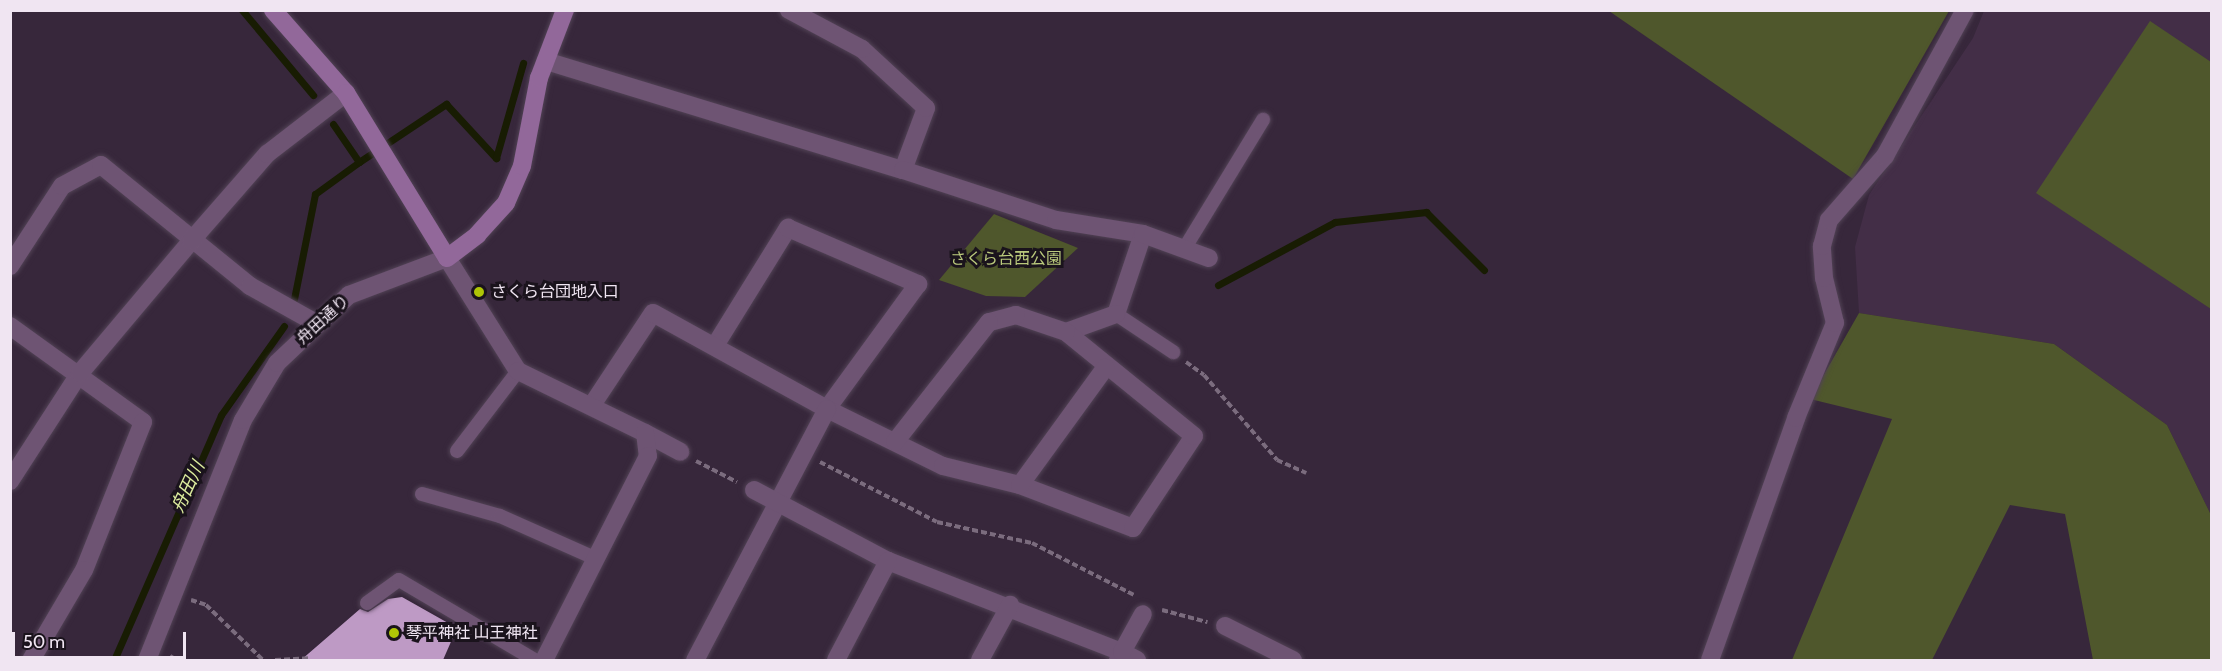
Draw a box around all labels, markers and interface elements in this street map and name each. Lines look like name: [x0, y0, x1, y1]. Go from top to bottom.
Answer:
park label: さくら台西公園: [950, 249, 1062, 269]
place label: さくら台団地入口: [491, 282, 619, 302]
marker: さくら台団地入口: [472, 285, 486, 299]
street label: 舟田通り: [293, 291, 353, 349]
water label: 舟田川: [167, 458, 209, 516]
scale bar: [15, 620, 189, 658]
place label: 琴平神社 山王神社: [406, 623, 538, 643]
marker: 琴平神社 山王神社: [387, 626, 401, 640]
text: 50 m: [23, 631, 65, 653]

